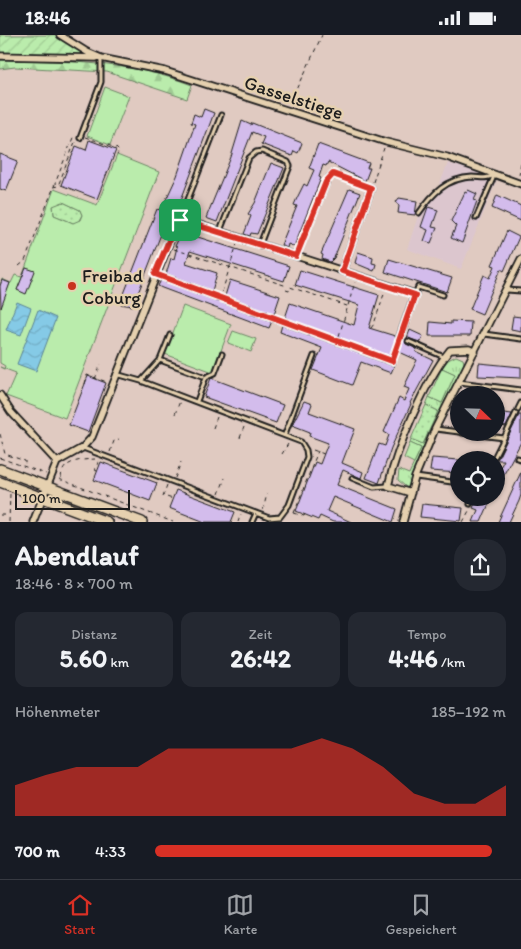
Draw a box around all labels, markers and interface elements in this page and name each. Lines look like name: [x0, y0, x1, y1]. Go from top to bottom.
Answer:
text: 18:46: [25, 6, 70, 29]
street label: Gasselstiege: [242, 71, 346, 124]
pin: [159, 199, 201, 241]
icon: arrive: [166, 206, 194, 234]
place label: Freibad Coburg: [82, 264, 144, 309]
marker: Freibad Coburg: [66, 280, 78, 292]
north arrow: [450, 386, 505, 441]
map controls: [450, 386, 505, 506]
button: locate: [450, 451, 505, 506]
scale bar: [15, 487, 130, 510]
text: 100 m: [22, 490, 61, 507]
text: Abendlauf: [15, 538, 139, 572]
button: share: [454, 539, 506, 591]
text: 18:46 · 8 × 700 m: [15, 574, 133, 593]
text: Distanz: [71, 626, 117, 643]
text: Zeit: [249, 626, 272, 643]
text: Tempo: [407, 626, 446, 643]
text: 5.60: [59, 643, 107, 673]
text: 26:42: [230, 643, 291, 673]
text: 4:46: [388, 643, 438, 673]
text: km: [107, 654, 129, 671]
text: /km: [438, 654, 465, 671]
text: Höhenmeter: [15, 702, 100, 721]
text: 185–192 m: [431, 702, 506, 721]
text: 700 m: [15, 842, 60, 861]
text: 4:33: [95, 842, 126, 861]
tab: Start: [64, 891, 95, 938]
tab: Karte: [224, 891, 257, 938]
tab: Gespeichert: [386, 891, 457, 938]

